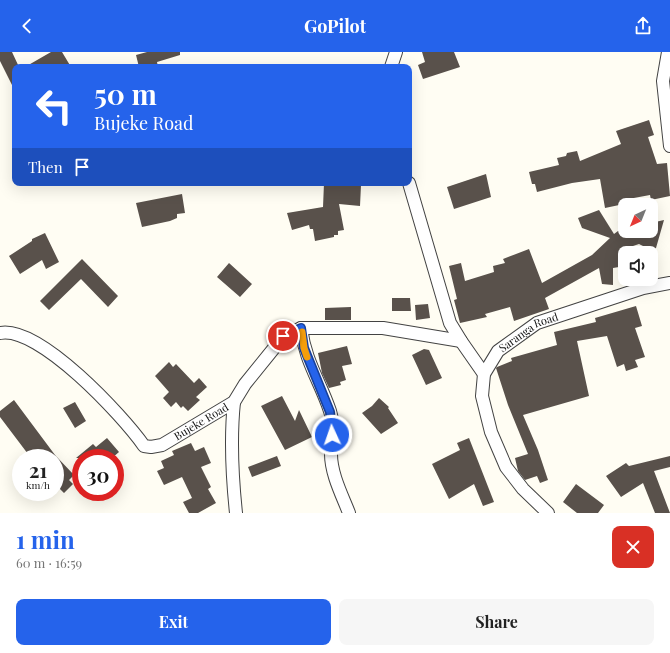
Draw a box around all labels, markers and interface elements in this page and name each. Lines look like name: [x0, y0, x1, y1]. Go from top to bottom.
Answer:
text: GoPilot: [304, 14, 366, 38]
icon: back: [16, 15, 38, 37]
icon: share: [632, 15, 654, 37]
text: 50 m: [94, 75, 157, 112]
icon: left: [28, 80, 80, 132]
text: Bujeke Road: [94, 111, 194, 135]
icon: arrive: [71, 156, 93, 178]
text: Then: [28, 157, 63, 177]
north arrow: [618, 198, 658, 238]
map controls: [618, 198, 658, 286]
button: sound: [618, 246, 658, 286]
street label: Saranga Road: [496, 308, 561, 355]
pin: [266, 319, 300, 353]
icon: arrive: [272, 325, 294, 347]
street label: Bujeke Road: [171, 399, 231, 443]
position arrow: [311, 414, 353, 456]
speed limit sign: 30: [72, 449, 124, 501]
text: 21: [29, 456, 47, 483]
text: km/h: [26, 478, 50, 492]
text: 1 min: [16, 523, 75, 555]
button: close: [612, 526, 654, 568]
text: 60 m · 16:59: [16, 554, 82, 571]
button: Exit: [16, 599, 331, 645]
button: Share: [339, 599, 654, 645]

